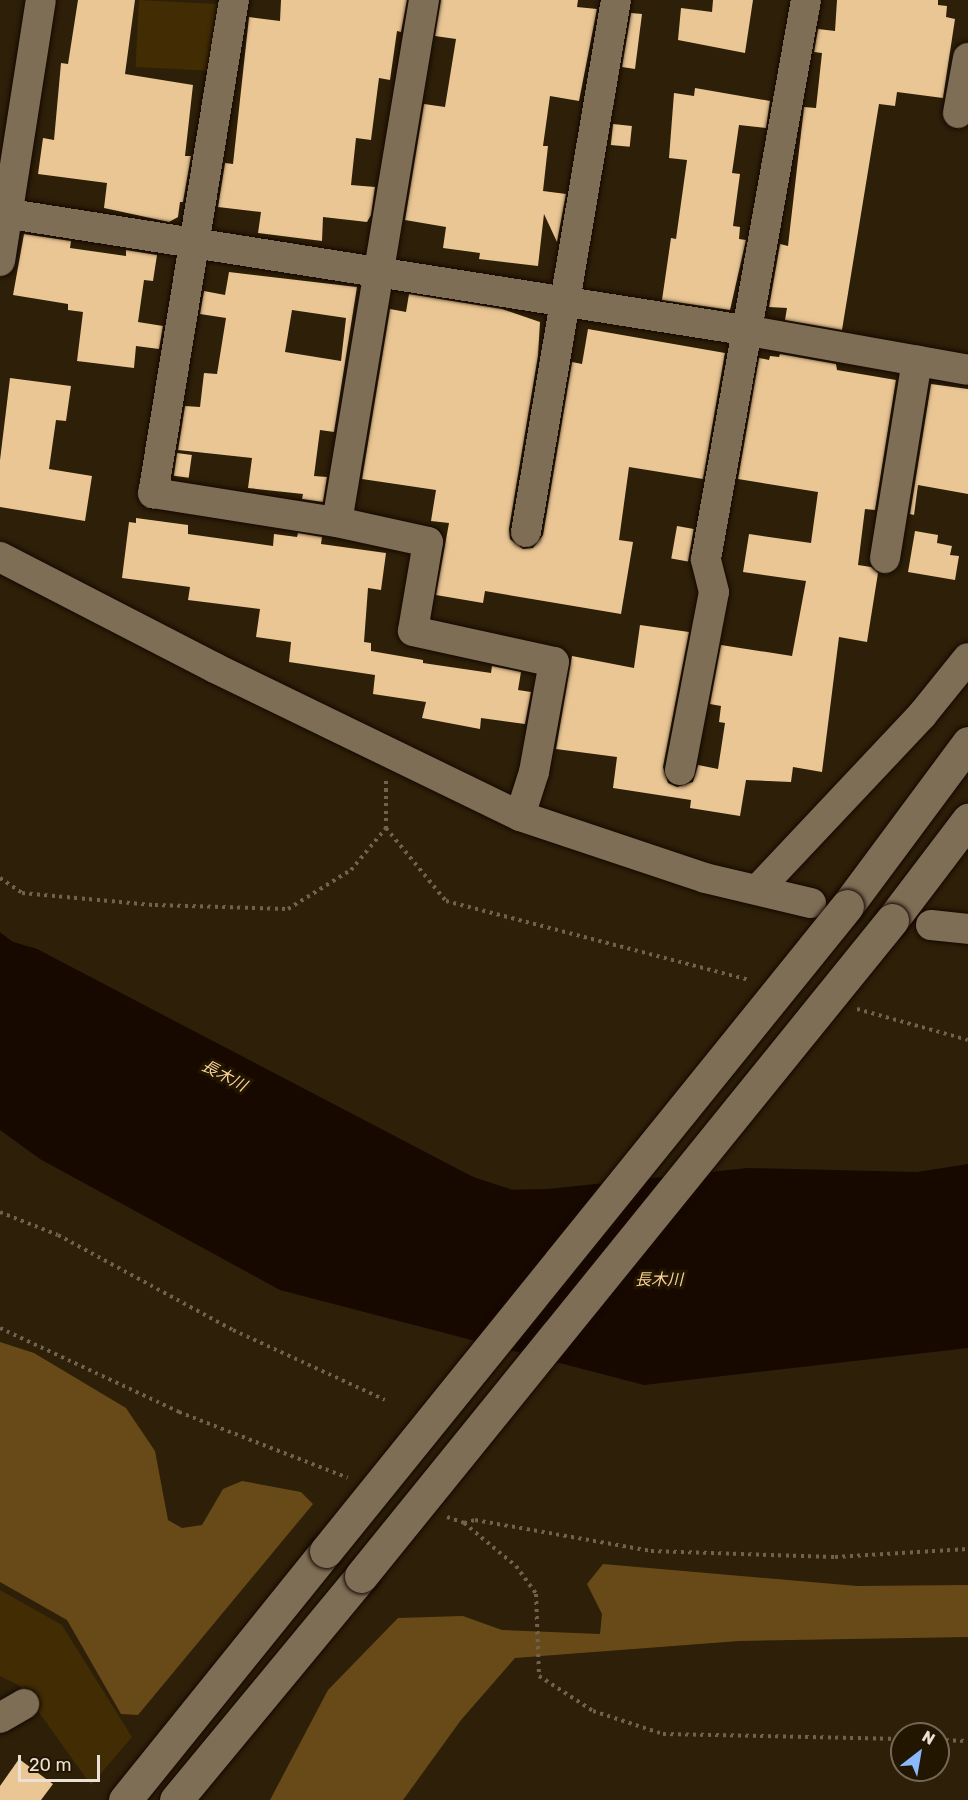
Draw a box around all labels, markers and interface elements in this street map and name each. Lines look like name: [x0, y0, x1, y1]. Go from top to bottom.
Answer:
water label: 長木川: [198, 1056, 250, 1096]
water label: 長木川: [635, 1270, 683, 1290]
north arrow: [890, 1722, 950, 1782]
text: N: [919, 1727, 938, 1749]
scale bar: [21, 1743, 104, 1781]
text: 20 m: [29, 1754, 71, 1776]

